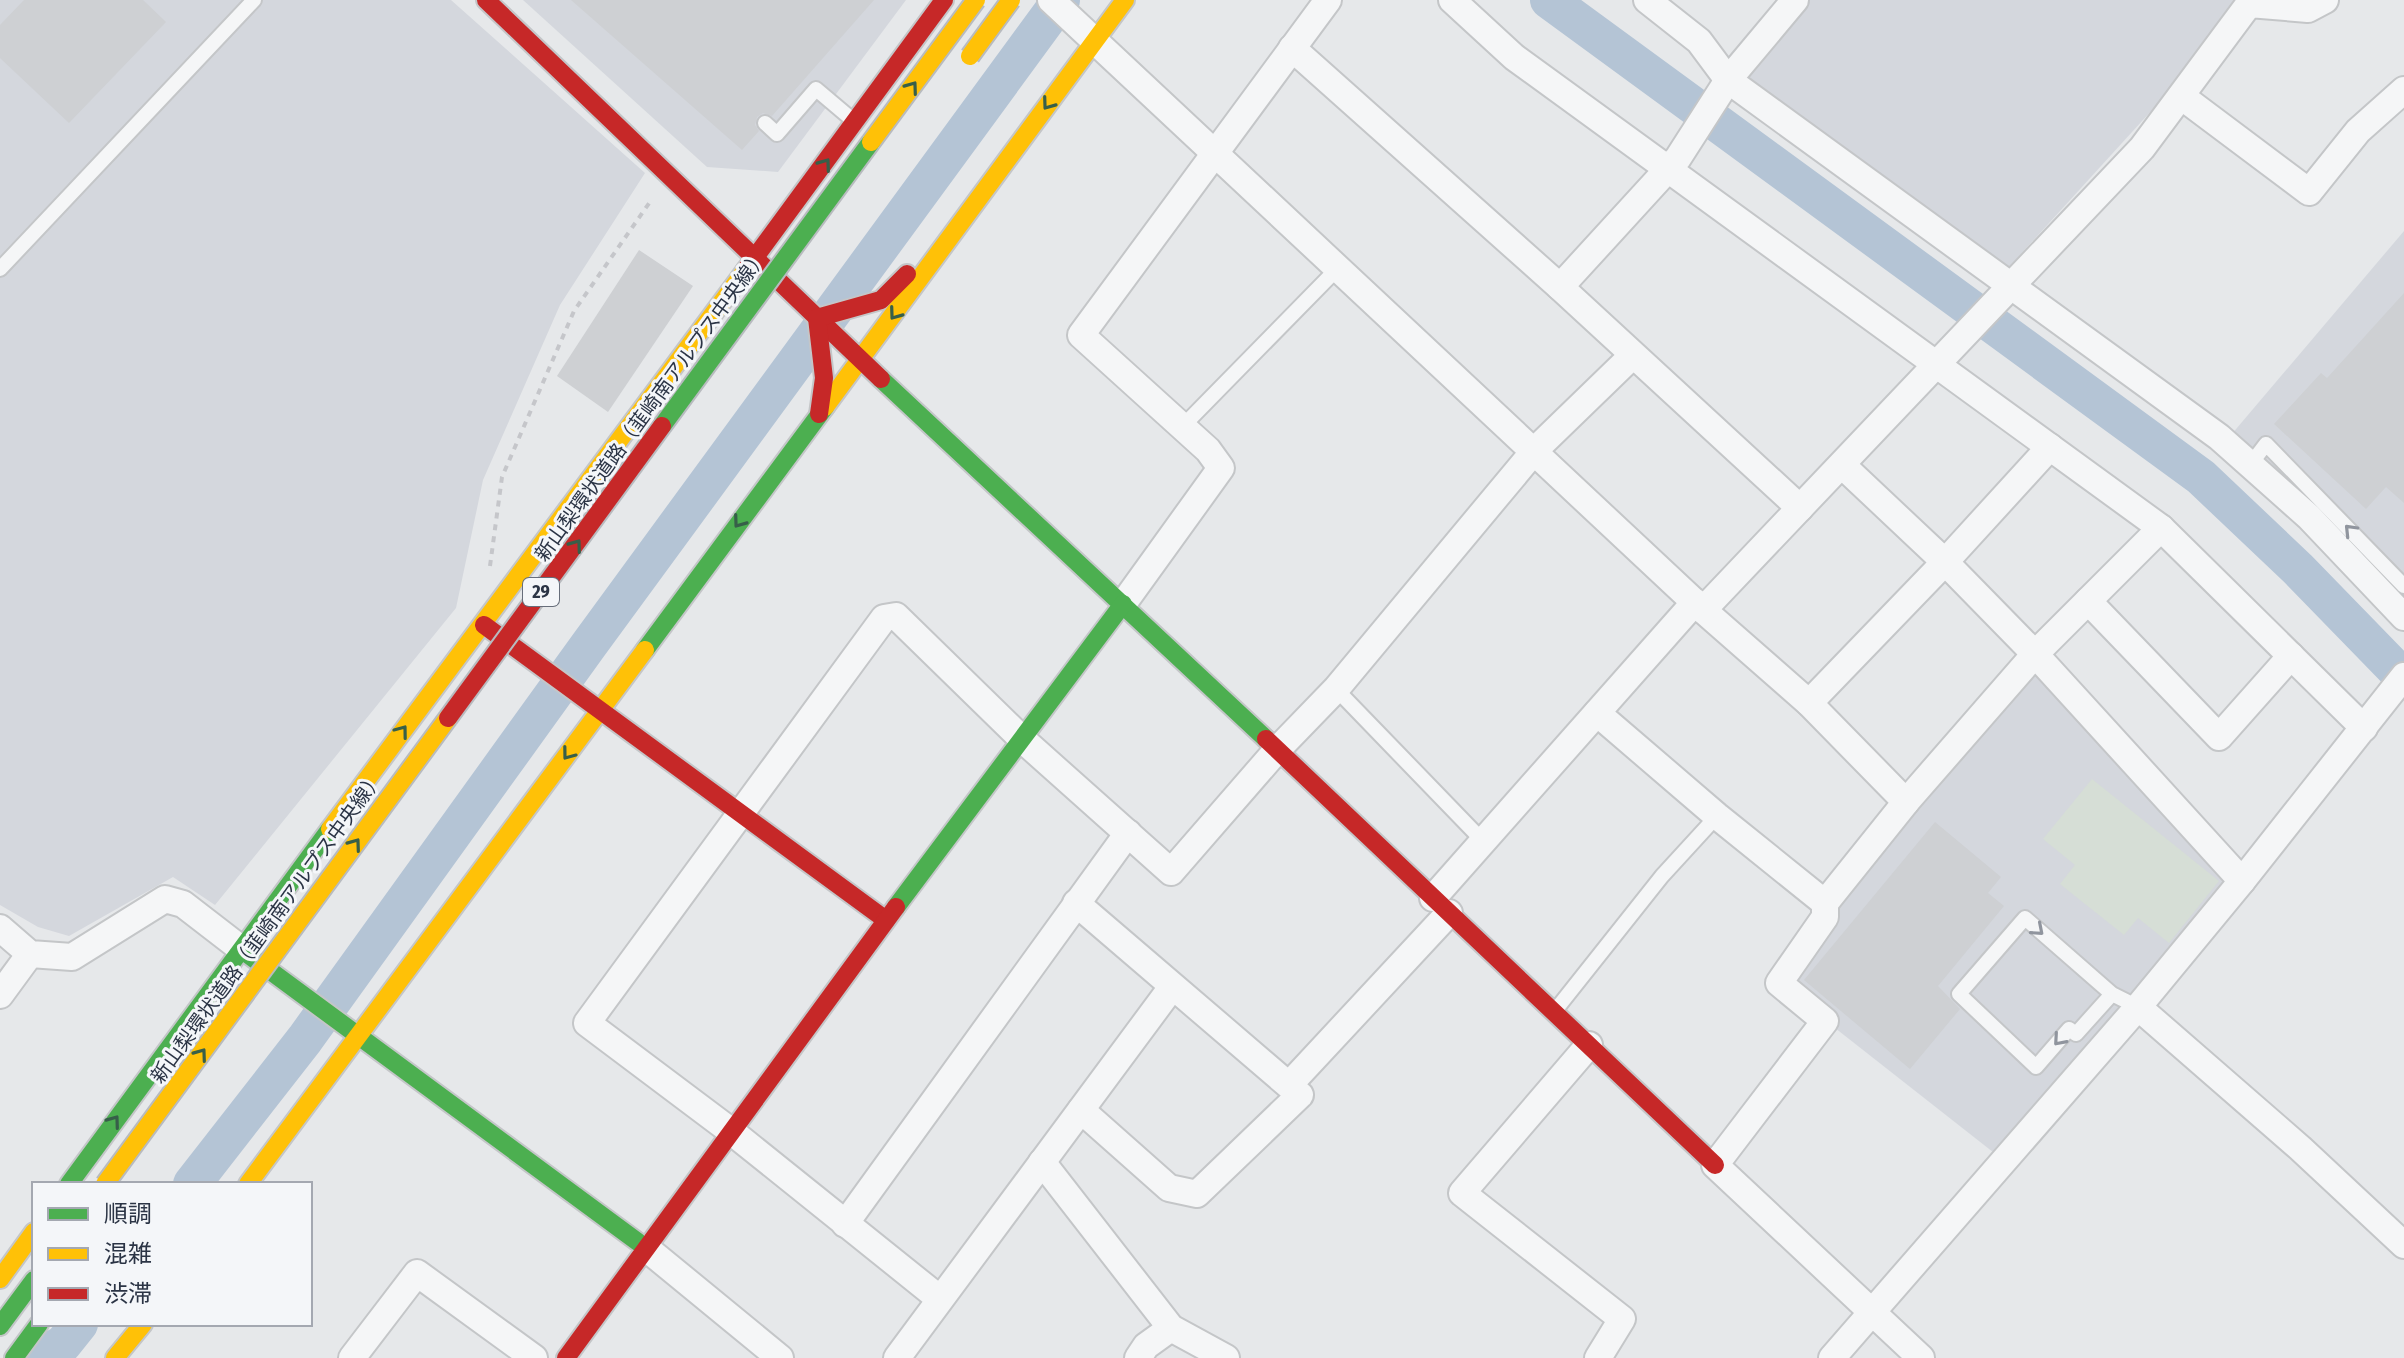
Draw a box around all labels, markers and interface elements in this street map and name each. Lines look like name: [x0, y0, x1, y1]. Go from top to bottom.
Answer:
one-way arrow: [902, 81, 916, 96]
one-way arrow: [1043, 95, 1057, 110]
one-way arrow: [815, 158, 830, 173]
street label: 新山梨環状道路（韮崎南アルプス中央線）: [530, 244, 772, 566]
one-way arrow: [890, 305, 904, 320]
one-way arrow: [734, 514, 749, 528]
one-way arrow: [2344, 525, 2359, 539]
one-way arrow: [566, 539, 580, 553]
road number: 29: [523, 578, 559, 606]
one-way arrow: [392, 726, 406, 740]
one-way arrow: [563, 745, 577, 760]
street label: 新山梨環状道路（韮崎南アルプス中央線）: [146, 766, 388, 1088]
one-way arrow: [345, 838, 360, 853]
one-way arrow: [2029, 920, 2044, 935]
one-way arrow: [2054, 1031, 2069, 1046]
one-way arrow: [191, 1048, 205, 1062]
one-way arrow: [105, 1115, 119, 1130]
legend: [32, 1182, 312, 1326]
text: 順調: [104, 1200, 152, 1228]
text: 混雑: [104, 1240, 152, 1268]
text: 渋滞: [104, 1280, 152, 1308]

